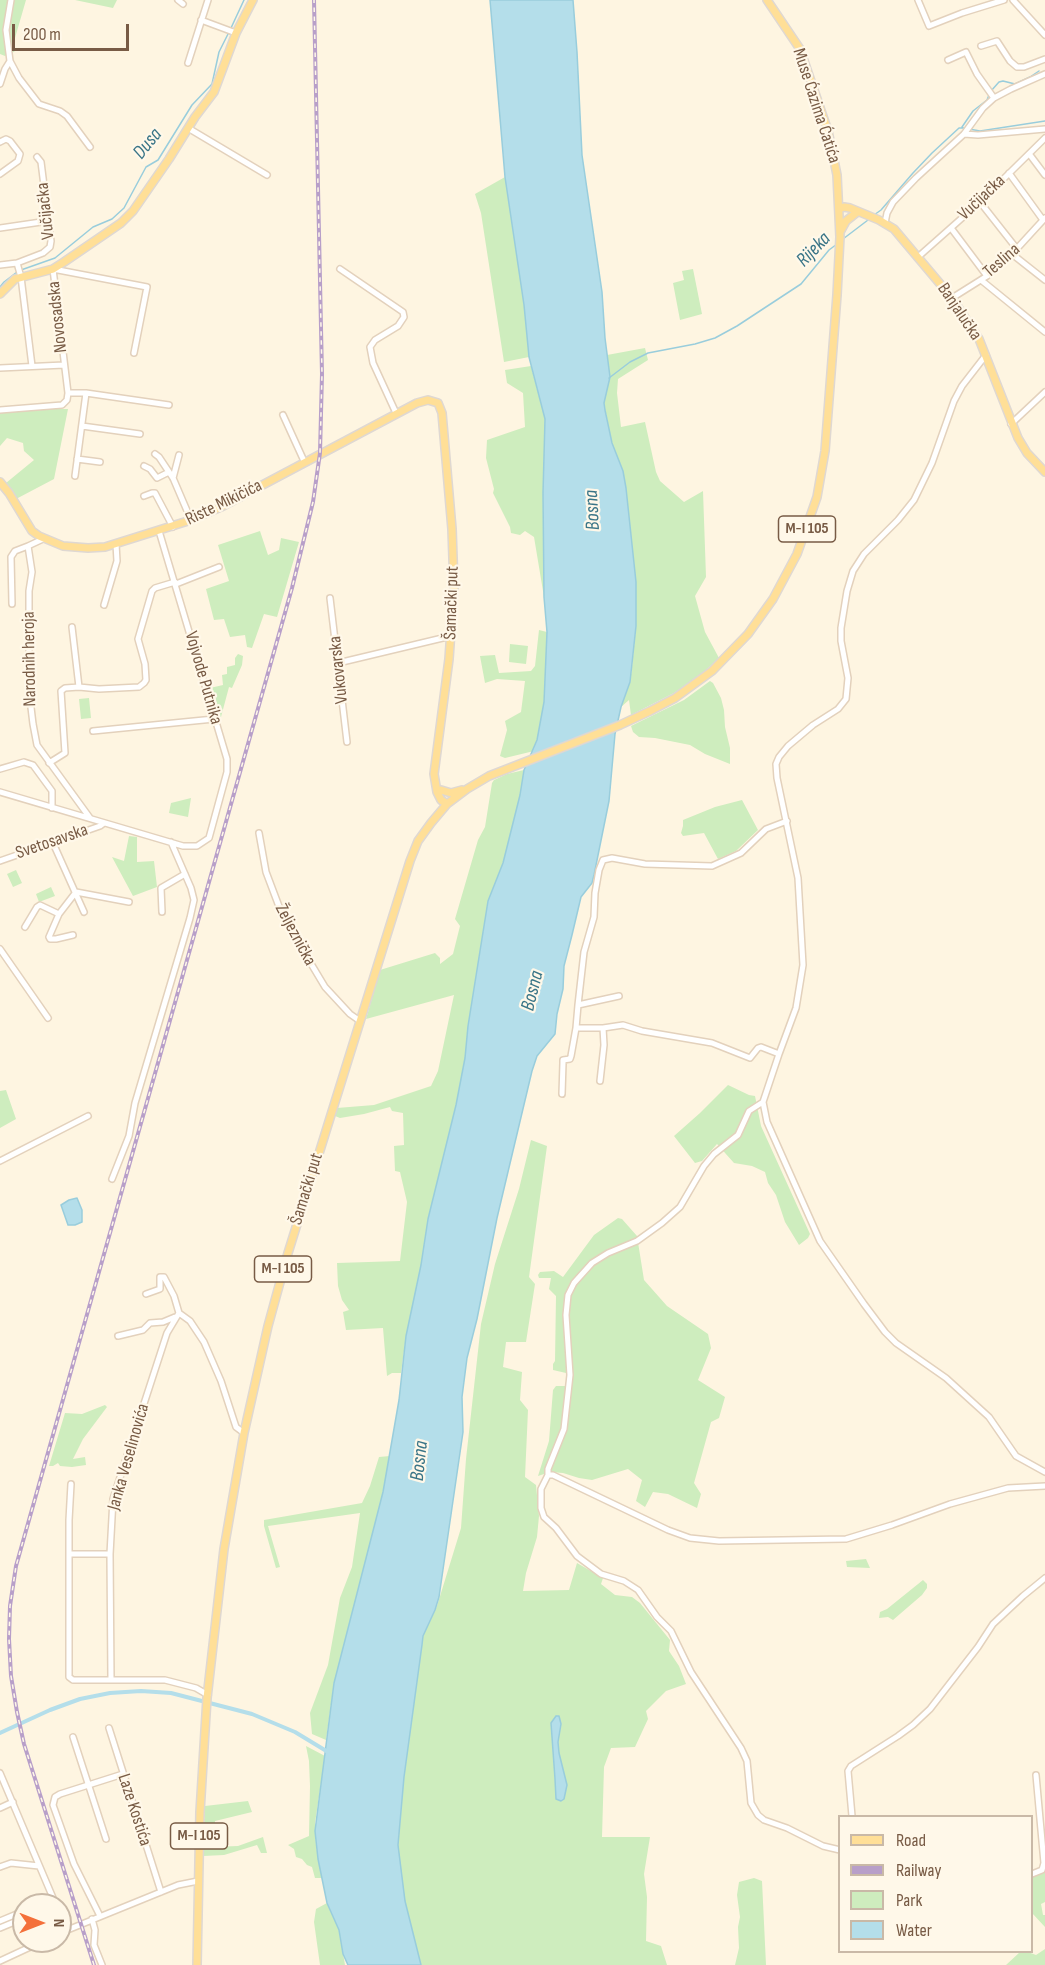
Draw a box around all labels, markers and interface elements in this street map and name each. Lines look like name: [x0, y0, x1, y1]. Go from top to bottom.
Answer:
scale bar: [15, 12, 132, 50]
text: 200 m: [23, 24, 61, 45]
street label: Muse Ćazima Ćatića: [787, 46, 845, 166]
water label: Dusa: [128, 124, 168, 164]
street label: Vučijačka: [954, 171, 1010, 225]
street label: Vučijačka: [32, 181, 60, 241]
water label: Rijeka: [792, 228, 836, 272]
street label: Teslina: [979, 239, 1025, 283]
street label: Banjalučka: [932, 279, 986, 345]
street label: Novosadska: [44, 280, 72, 354]
street label: Riste Mikičića: [182, 475, 266, 531]
water label: Bosna: [580, 489, 606, 531]
road number: M-I 105: [778, 516, 836, 542]
street label: Šamački put: [440, 566, 464, 640]
street label: Narodnih heroja: [18, 611, 42, 707]
street label: Vojvode Putnika: [179, 629, 227, 727]
street label: Vukovarska: [325, 635, 353, 705]
street label: Svetosavska: [13, 820, 91, 864]
street label: Željeznička: [270, 900, 320, 970]
water label: Bosna: [516, 969, 550, 1013]
street label: Šamački put: [286, 1151, 328, 1227]
road number: M-I 105: [254, 1256, 312, 1282]
street label: Janka Veselinovića: [103, 1401, 155, 1513]
water label: Bosna: [406, 1440, 434, 1482]
street label: Laze Kostića: [112, 1771, 156, 1849]
legend: [838, 1815, 1033, 1953]
road number: M-I 105: [170, 1823, 228, 1849]
text: Road: [896, 1830, 926, 1851]
text: Railway: [896, 1860, 941, 1881]
text: Park: [896, 1890, 922, 1911]
north arrow: [12, 1893, 72, 1953]
text: N: [49, 1919, 68, 1927]
text: Water: [896, 1920, 932, 1941]

